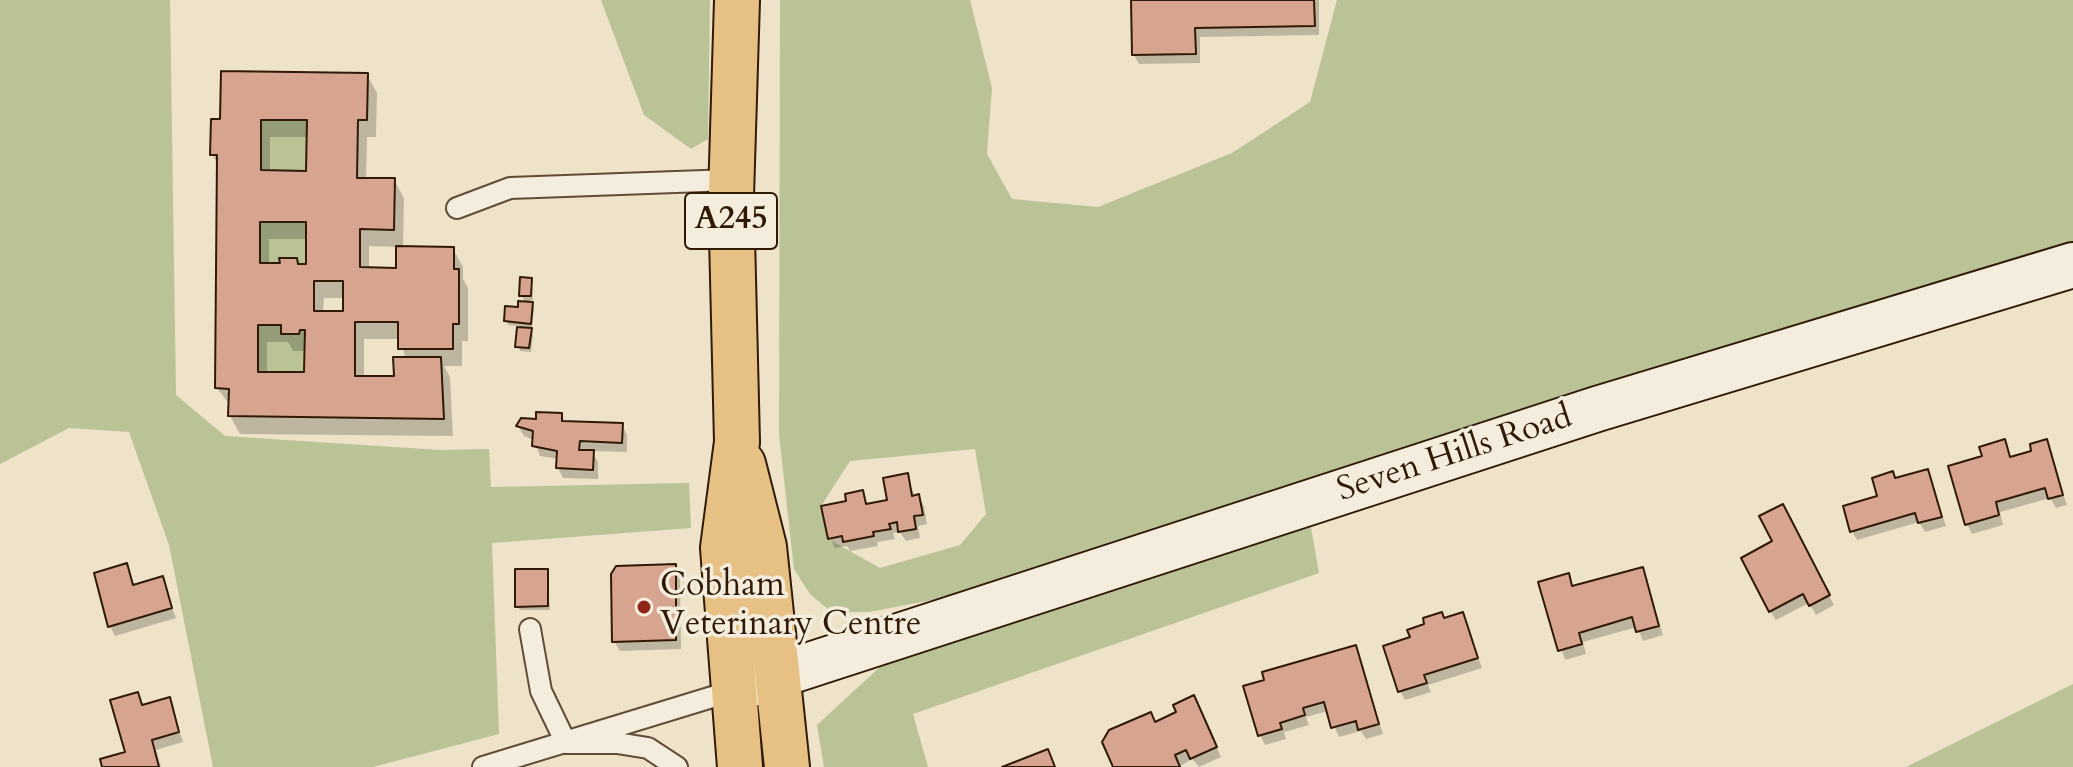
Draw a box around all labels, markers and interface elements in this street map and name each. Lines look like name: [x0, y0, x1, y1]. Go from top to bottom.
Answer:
road number: A245: [685, 193, 777, 249]
street label: Seven Hills Road: [1333, 398, 1577, 512]
place label: Cobham Veterinary Centre: [660, 567, 921, 646]
marker: Cobham Veterinary Centre: [635, 598, 653, 616]

